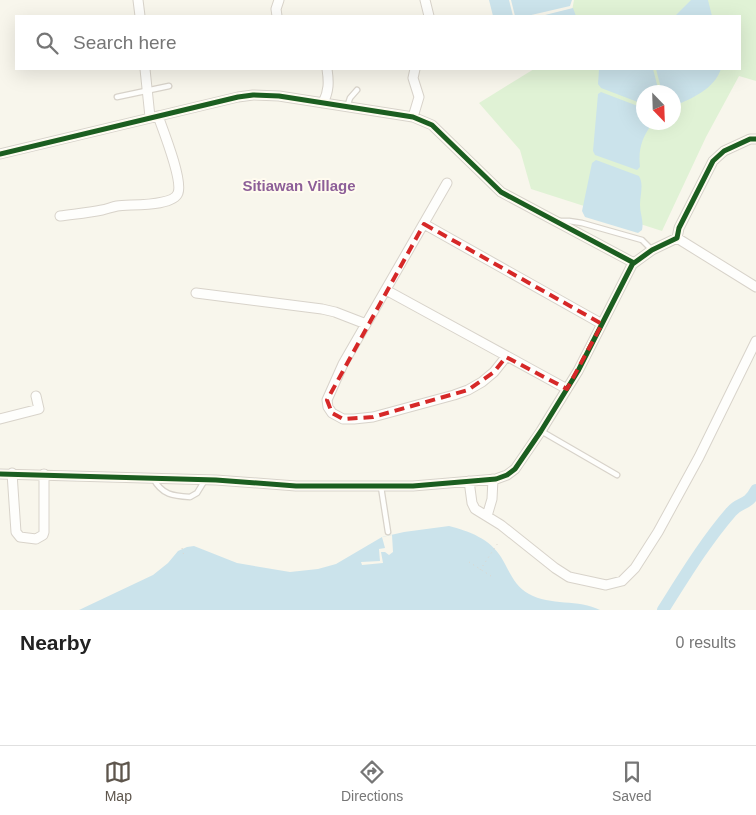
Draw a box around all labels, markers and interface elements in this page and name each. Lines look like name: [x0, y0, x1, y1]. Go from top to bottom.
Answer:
search box: [15, 15, 741, 70]
icon: search: [33, 29, 61, 57]
text: Search here: [73, 32, 177, 53]
north arrow: [636, 85, 681, 130]
district label: Sitiawan Village: [242, 177, 356, 194]
text: Nearby: [20, 631, 91, 654]
text: 0 results: [676, 634, 736, 651]
tab: Map: [104, 758, 132, 804]
tab: Directions: [341, 758, 403, 804]
tab: Saved: [612, 758, 652, 804]

